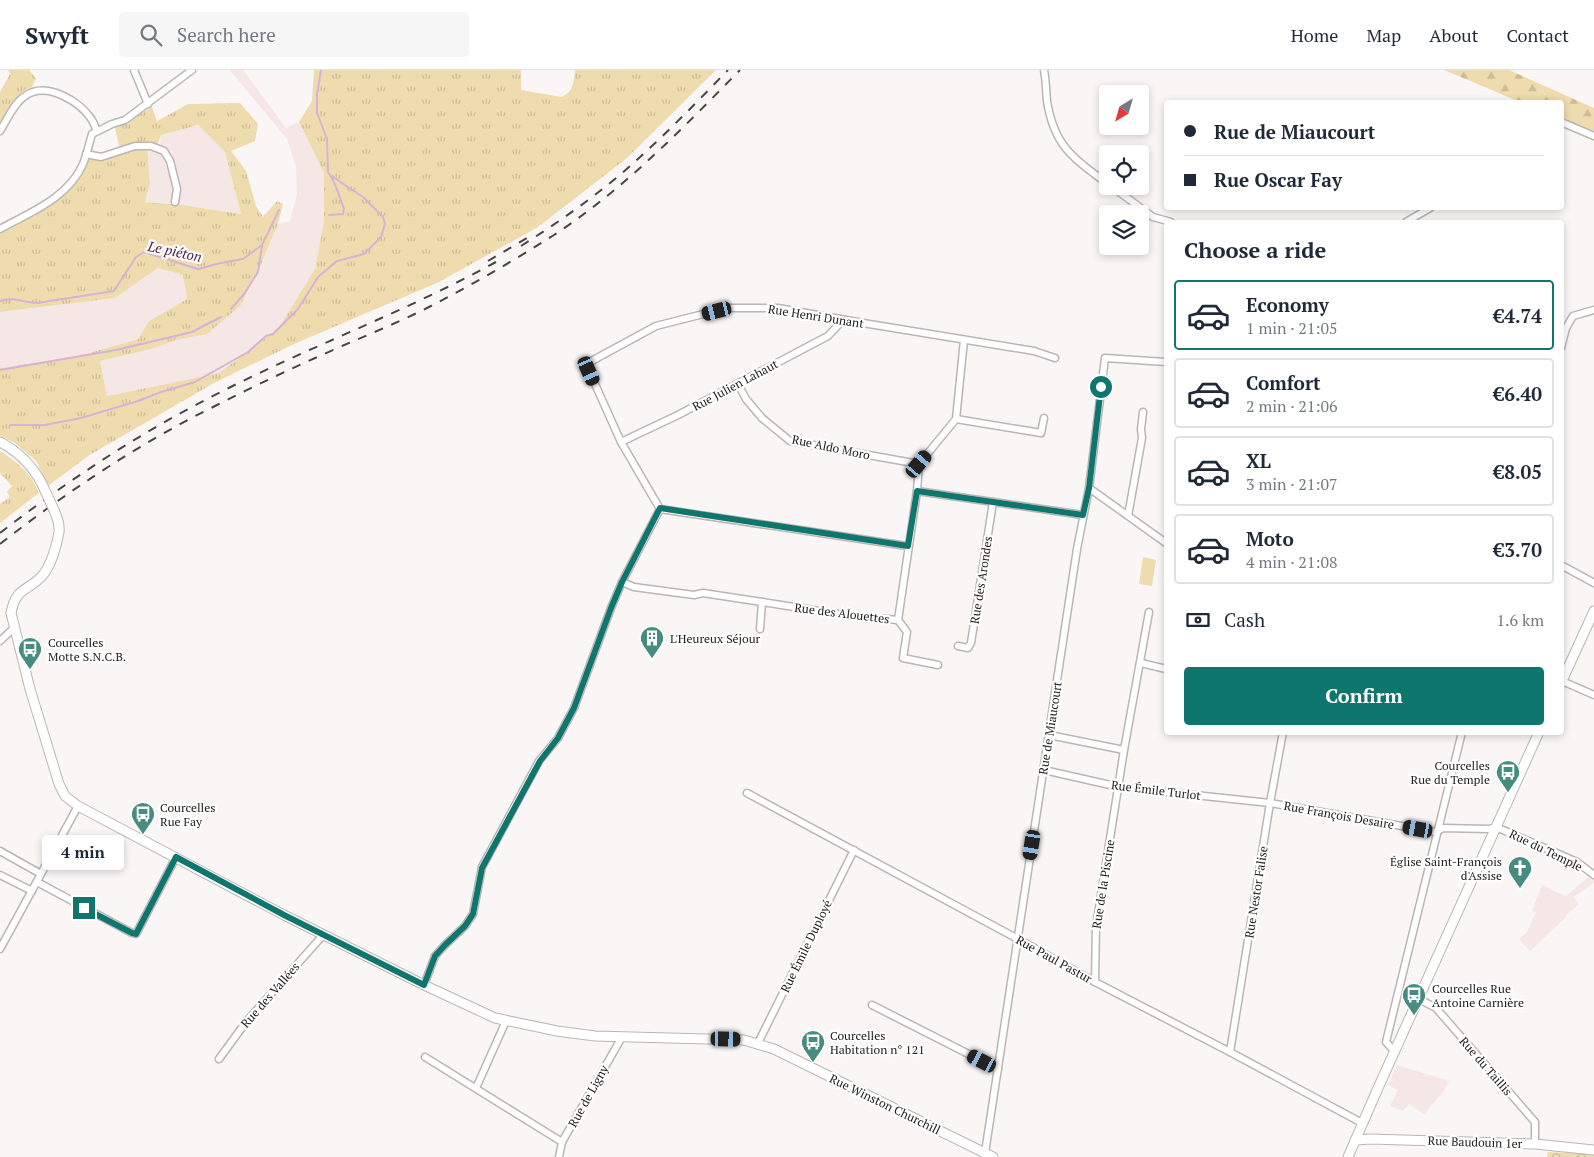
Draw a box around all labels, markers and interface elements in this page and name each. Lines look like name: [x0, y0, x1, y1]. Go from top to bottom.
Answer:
search box: [119, 12, 469, 57]
text: Swyft: [25, 19, 89, 51]
icon: search: [137, 21, 165, 49]
text: Search here: [177, 22, 276, 47]
text: Home: [1291, 23, 1338, 47]
text: Map: [1366, 23, 1401, 47]
text: About: [1429, 23, 1478, 47]
text: Contact: [1506, 23, 1569, 47]
north arrow: [1099, 85, 1149, 135]
map controls: [1099, 85, 1149, 255]
text: Rue de Miaucourt: [1214, 119, 1375, 144]
button: locate: [1099, 145, 1149, 195]
text: Rue Oscar Fay: [1214, 167, 1342, 192]
button: layers: [1099, 205, 1149, 255]
text: Choose a ride: [1184, 235, 1326, 264]
water label: Le piéton: [145, 236, 204, 266]
text: Economy: [1246, 292, 1329, 317]
icon: car: [1186, 293, 1231, 338]
car: [700, 300, 733, 322]
street label: Rue Henri Dunant: [767, 301, 865, 331]
text: €4.74: [1493, 303, 1542, 328]
text: 1 min · 21:05: [1246, 317, 1338, 339]
car: [576, 354, 601, 388]
street label: Rue Julien Lahaut: [690, 356, 781, 414]
text: Comfort: [1246, 370, 1321, 395]
icon: car: [1186, 371, 1231, 416]
route start: [1090, 376, 1112, 398]
text: €6.40: [1493, 381, 1542, 406]
text: 2 min · 21:06: [1246, 395, 1338, 417]
street label: Rue Aldo Moro: [791, 431, 872, 463]
car: [903, 448, 934, 480]
text: XL: [1246, 448, 1271, 473]
icon: car: [1186, 449, 1231, 494]
text: €8.05: [1493, 459, 1542, 484]
text: 3 min · 21:07: [1246, 473, 1338, 495]
text: Moto: [1246, 526, 1294, 551]
icon: car: [1186, 527, 1231, 572]
street label: Rue des Arondes: [967, 535, 995, 625]
text: €3.70: [1493, 537, 1542, 562]
text: 4 min · 21:08: [1246, 551, 1338, 573]
street label: Rue des Alouettes: [794, 600, 890, 626]
icon: cash: [1184, 606, 1212, 634]
text: Cash: [1224, 607, 1265, 632]
text: 1.6 km: [1497, 609, 1544, 631]
building icon: L'Heureux Séjour: [639, 625, 665, 659]
place label: L'Heureux Séjour: [670, 631, 761, 646]
place label: Courcelles Motte S.N.C.B.: [48, 635, 126, 664]
bus stop icon: Courcelles Motte S.N.C.B.: [17, 636, 43, 670]
button: Confirm: [1184, 667, 1544, 725]
street label: Rue de Miaucourt: [1035, 680, 1065, 776]
place label: Courcelles Rue du Temple: [1411, 758, 1490, 787]
bus stop icon: Courcelles Rue du Temple: [1495, 759, 1521, 793]
street label: Rue Émile Turlot: [1110, 777, 1202, 803]
street label: Rue François Desaire: [1283, 798, 1395, 832]
place label: Courcelles Rue Fay: [160, 800, 215, 829]
bus stop icon: Courcelles Rue Fay: [130, 801, 156, 835]
car: [1401, 819, 1434, 839]
street label: Rue du Temple: [1507, 826, 1585, 874]
car: [1022, 829, 1041, 861]
callout: 4 min: [43, 836, 125, 870]
street label: Rue de la Piscine: [1089, 838, 1117, 930]
text: 4 min: [61, 841, 105, 863]
street label: Rue Nestor Falise: [1241, 845, 1271, 939]
place label: Église Saint-François d'Assise: [1390, 854, 1502, 883]
church icon: Église Saint-François d'Assise: [1507, 855, 1533, 889]
route end: [73, 897, 95, 919]
street label: Rue Émile Duployé: [777, 897, 835, 995]
street label: Rue Paul Pastur: [1013, 932, 1095, 986]
street label: Rue des Vallées: [238, 959, 302, 1031]
place label: Courcelles Rue Antoine Carnière: [1432, 981, 1524, 1010]
bus stop icon: Courcelles Rue Antoine Carnière: [1401, 982, 1427, 1016]
place label: Courcelles Habitation n° 121: [830, 1028, 925, 1057]
bus stop icon: Courcelles Habitation n° 121: [800, 1029, 826, 1063]
car: [710, 1031, 741, 1047]
street label: Rue du Taillis: [1456, 1034, 1516, 1098]
car: [965, 1048, 998, 1074]
street label: Rue de Ligny: [565, 1061, 612, 1130]
street label: Rue Winston Churchill: [827, 1071, 943, 1138]
street label: Rue Baudouin 1er: [1427, 1133, 1523, 1151]

